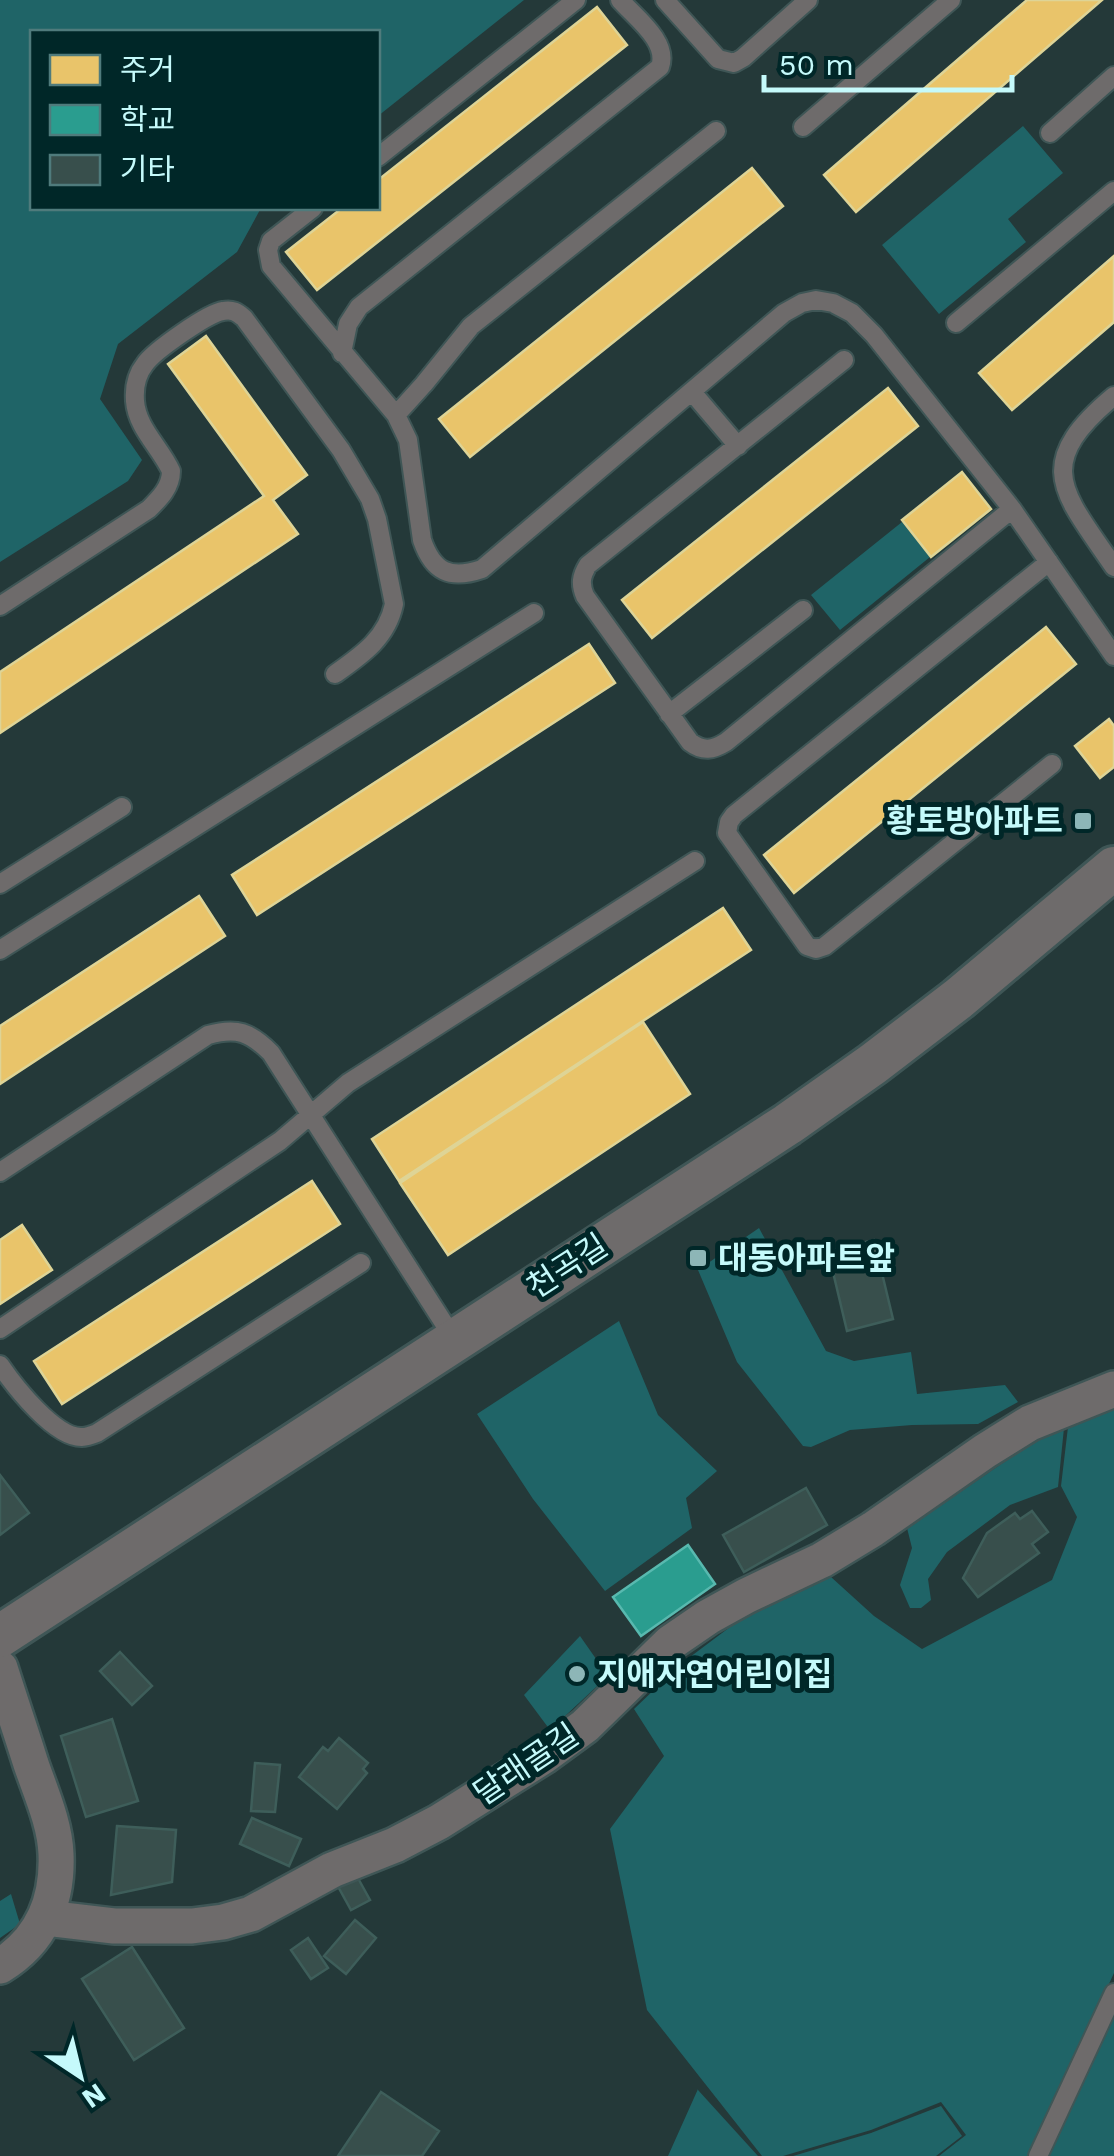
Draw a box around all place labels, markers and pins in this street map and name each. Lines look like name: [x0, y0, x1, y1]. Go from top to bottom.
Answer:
place label: 황토방아파트: [886, 802, 1063, 840]
marker: 황토방아파트: [1072, 810, 1094, 832]
place label: 대동아파트앞: [718, 1239, 895, 1277]
marker: 대동아파트앞: [687, 1247, 709, 1269]
place label: 지애자연어린이집: [597, 1655, 833, 1693]
marker: 지애자연어린이집: [566, 1663, 588, 1685]

